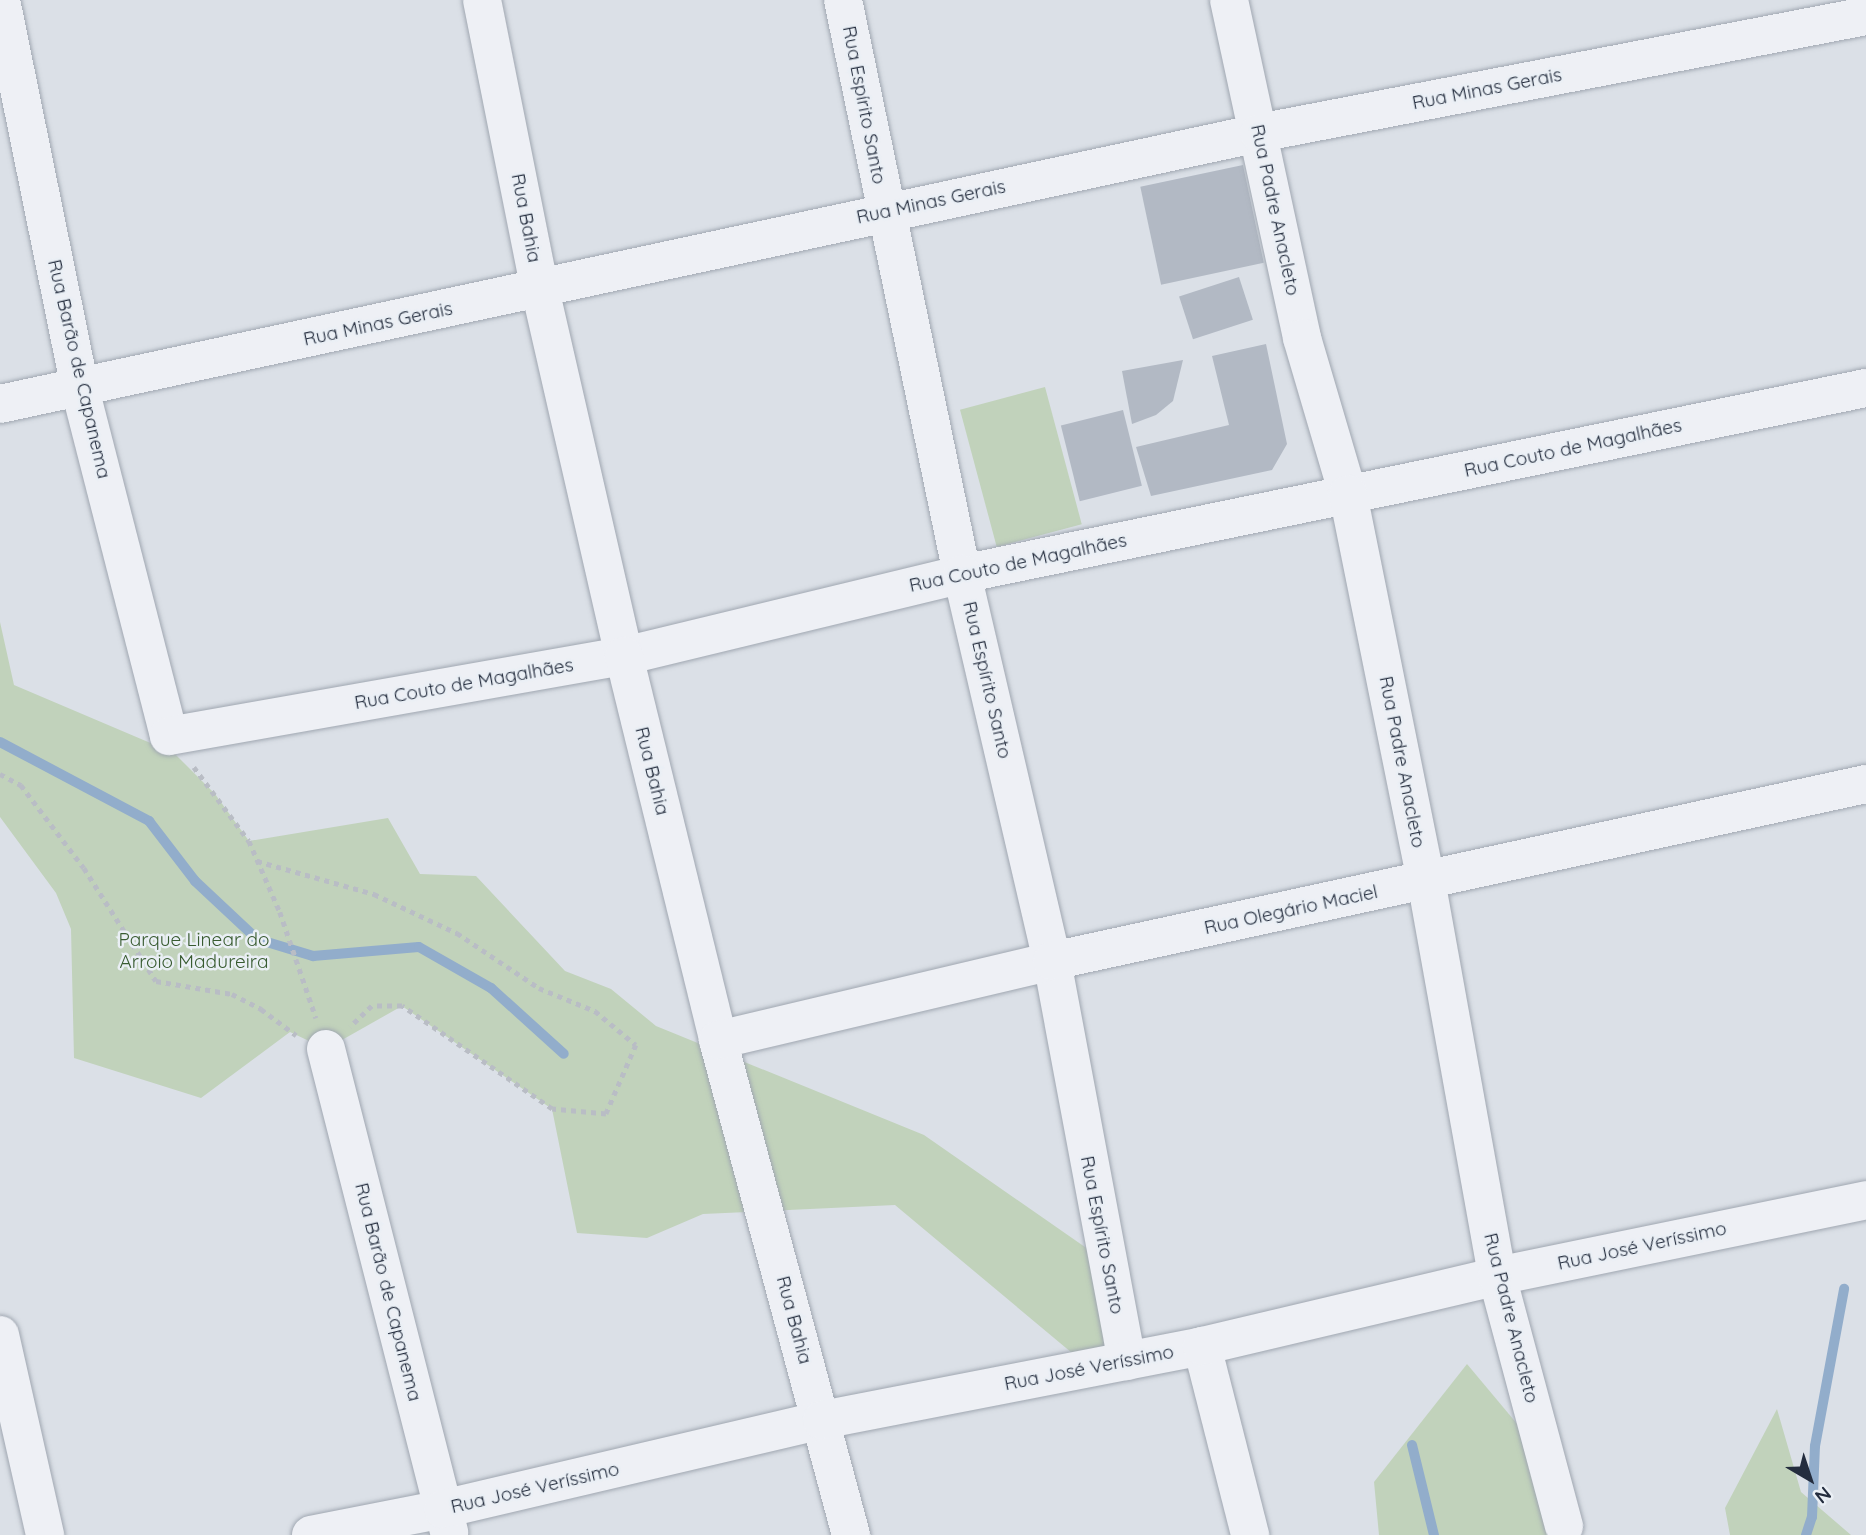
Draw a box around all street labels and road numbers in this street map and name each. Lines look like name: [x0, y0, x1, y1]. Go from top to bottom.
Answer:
street label: Rua Espírito Santo: [837, 24, 891, 186]
street label: Rua Minas Gerais: [1410, 63, 1564, 115]
street label: Rua Padre Anacleto: [1246, 122, 1304, 298]
street label: Rua Bahia: [506, 172, 546, 264]
street label: Rua Minas Gerais: [854, 175, 1008, 229]
street label: Rua Barão de Capanema: [43, 257, 115, 481]
street label: Rua Minas Gerais: [301, 297, 455, 351]
street label: Rua Couto de Magalhães: [1462, 414, 1684, 482]
street label: Rua Couto de Magalhães: [907, 529, 1129, 597]
street label: Rua Espírito Santo: [958, 599, 1016, 761]
street label: Rua Couto de Magalhães: [353, 653, 575, 715]
street label: Rua Padre Anacleto: [1374, 674, 1430, 850]
street label: Rua Bahia: [630, 724, 674, 818]
street label: Rua Olegário Maciel: [1202, 880, 1380, 940]
street label: Rua Espírito Santo: [1075, 1154, 1129, 1316]
street label: Rua Barão de Capanema: [350, 1180, 426, 1404]
street label: Rua José Veríssimo: [1555, 1217, 1729, 1275]
street label: Rua Padre Anacleto: [1479, 1231, 1543, 1405]
street label: Rua Bahia: [771, 1273, 817, 1367]
street label: Rua José Veríssimo: [1002, 1340, 1176, 1396]
street label: Rua José Veríssimo: [449, 1458, 621, 1518]

